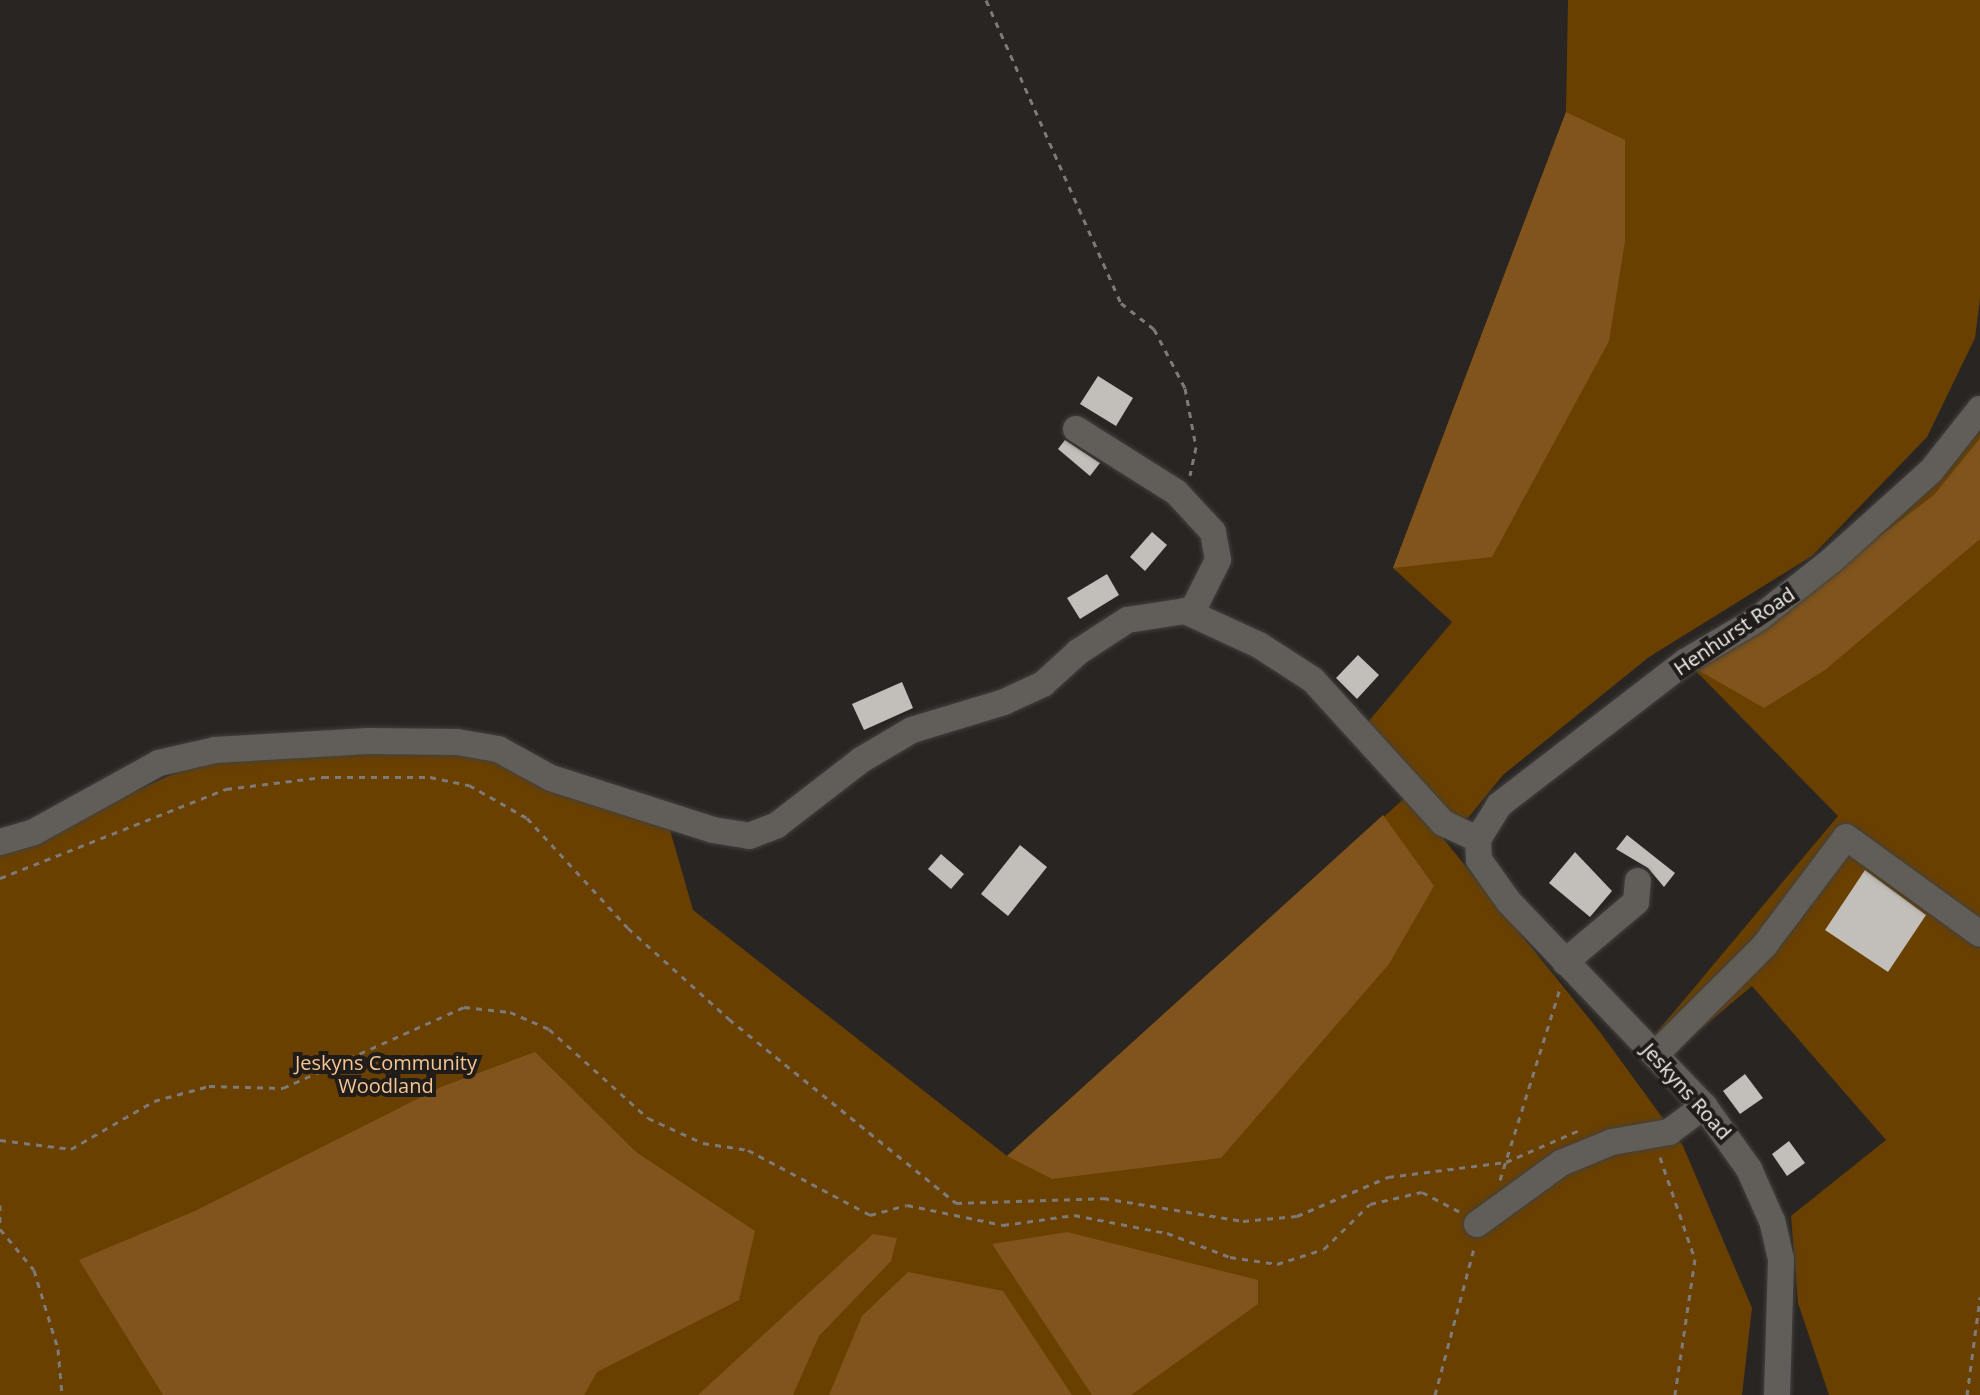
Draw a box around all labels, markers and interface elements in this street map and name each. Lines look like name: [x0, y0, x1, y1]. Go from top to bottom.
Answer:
street label: Henhurst Road: [1669, 582, 1799, 680]
street label: Jeskyns Road: [1637, 1038, 1737, 1144]
park label: Jeskyns Community Woodland: [295, 1050, 477, 1097]

